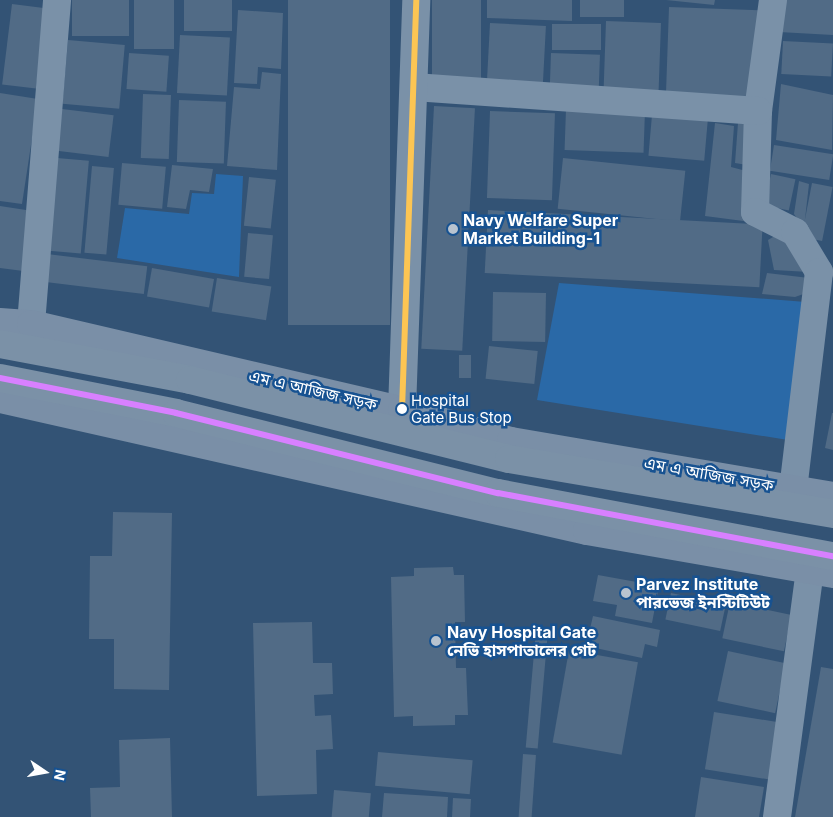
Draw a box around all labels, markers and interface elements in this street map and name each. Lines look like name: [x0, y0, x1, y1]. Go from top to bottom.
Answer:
place label: Navy Welfare Super Market Building-1: [463, 210, 618, 248]
marker: Navy Welfare Super Market Building-1: [447, 223, 459, 235]
street label: এম এ আজিজ সড়ক: [247, 366, 379, 414]
place label: Hospital Gate Bus Stop: [411, 391, 512, 426]
marker: Hospital Gate Bus Stop: [397, 404, 407, 414]
street label: এম এ আজিজ সড়ক: [643, 453, 775, 495]
place label: Parvez Institute পারভেজ ইনস্টিটিউট: [636, 574, 770, 612]
marker: Parvez Institute পারভেজ ইনস্টিটিউট: [620, 587, 632, 599]
place label: Navy Hospital Gate নেভি হাসপাতালের গেট: [447, 622, 596, 660]
marker: Navy Hospital Gate নেভি হাসপাতালের গেট: [429, 634, 443, 648]
north arrow: [20, 747, 70, 797]
text: N: [51, 768, 70, 782]

